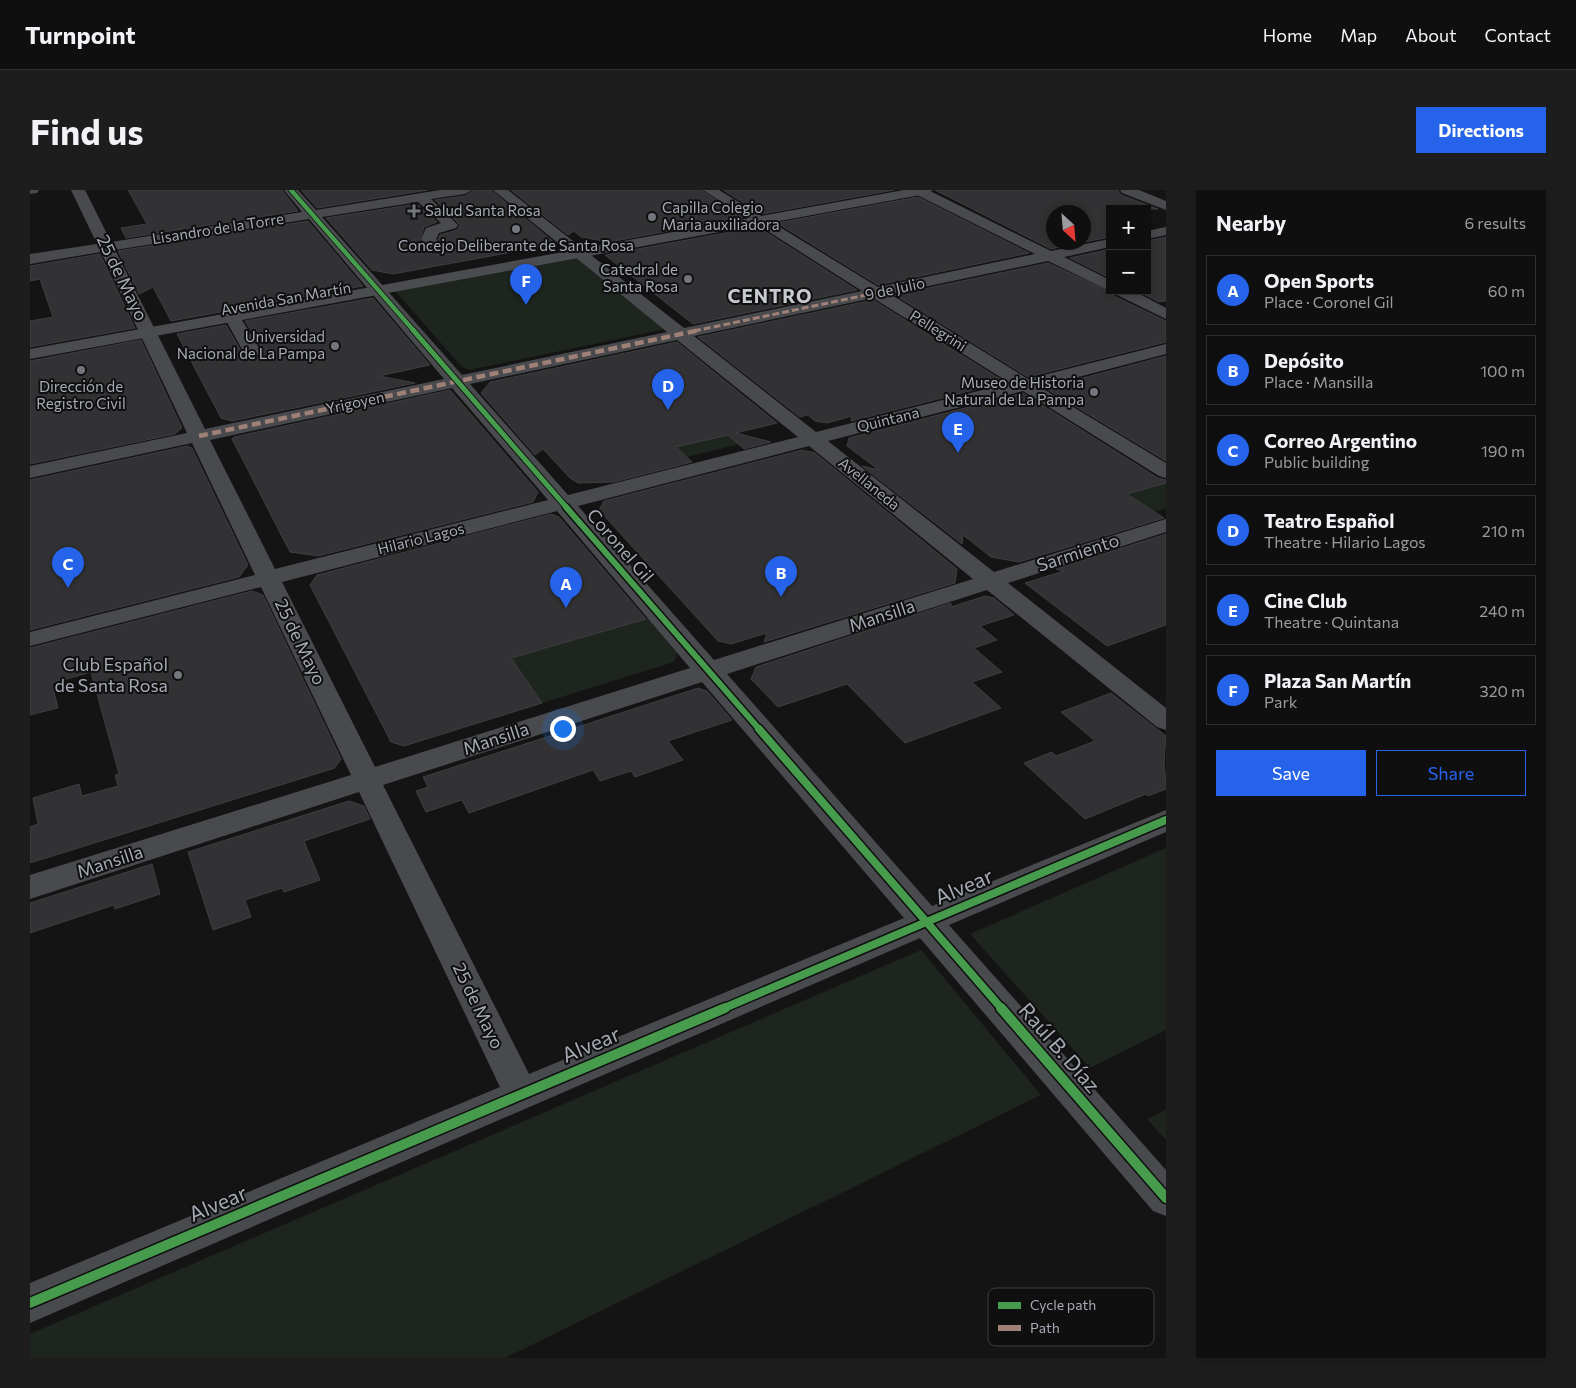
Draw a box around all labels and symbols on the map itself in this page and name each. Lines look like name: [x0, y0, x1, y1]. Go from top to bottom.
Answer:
place label: Capilla Colegio Maria auxiliadora: [662, 198, 780, 233]
place label: Salud Santa Rosa: [425, 201, 541, 219]
marker: Salud Santa Rosa: [407, 204, 421, 218]
north arrow: [1046, 205, 1091, 250]
street label: Lisandro de la Torre: [151, 209, 285, 247]
marker: Capilla Colegio Maria auxiliadora: [646, 211, 658, 223]
marker: Concejo Deliberante de Santa Rosa: [510, 223, 522, 235]
street label: 25 de Mayo: [93, 231, 153, 324]
place label: Concejo Deliberante de Santa Rosa: [398, 236, 634, 254]
place label: Catedral de Santa Rosa: [600, 260, 678, 295]
pin: F: [510, 264, 542, 305]
marker: Catedral de Santa Rosa: [682, 273, 694, 285]
street label: 9 de Julio: [863, 273, 926, 303]
street label: Avenida San Martín: [219, 278, 352, 318]
district label: CENTRO: [727, 284, 813, 307]
street label: Pellegrini: [907, 306, 970, 354]
place label: Universidad Nacional de La Pampa: [177, 327, 325, 362]
marker: Universidad Nacional de La Pampa: [329, 340, 341, 352]
marker: Dirección de Registro Civil: [75, 364, 87, 376]
pin: D: [652, 369, 684, 410]
place label: Museo de Historia Natural de La Pampa: [944, 373, 1084, 408]
place label: Dirección de Registro Civil: [36, 377, 126, 412]
marker: Museo de Historia Natural de La Pampa: [1088, 386, 1100, 398]
street label: Yrigoyen: [324, 387, 386, 417]
street label: Quintana: [855, 403, 921, 435]
pin: E: [942, 412, 974, 453]
street label: Avellaneda: [835, 453, 904, 513]
street label: Coronel Gil: [583, 504, 659, 587]
street label: Hilario Lagos: [376, 519, 466, 557]
street label: Sarmiento: [1034, 528, 1122, 576]
pin: C: [52, 547, 84, 588]
pin: B: [765, 556, 797, 597]
pin: A: [550, 567, 582, 608]
street label: Mansilla: [846, 594, 918, 636]
street label: 25 de Mayo: [271, 595, 331, 688]
place label: Club Español de Santa Rosa: [54, 653, 168, 696]
marker: Club Español de Santa Rosa: [172, 669, 184, 681]
your location: [550, 716, 576, 742]
street label: Mansilla: [460, 717, 532, 759]
street label: Mansilla: [74, 840, 146, 882]
street label: Alvear: [931, 862, 996, 909]
street label: 25 de Mayo: [449, 959, 509, 1052]
street label: Raúl B. Díaz: [1014, 997, 1106, 1097]
street label: Alvear: [558, 1020, 623, 1067]
street label: Alvear: [185, 1179, 250, 1226]
legend: [988, 1288, 1154, 1346]
text: Cycle path: [1030, 1296, 1096, 1313]
text: Path: [1030, 1319, 1060, 1336]

